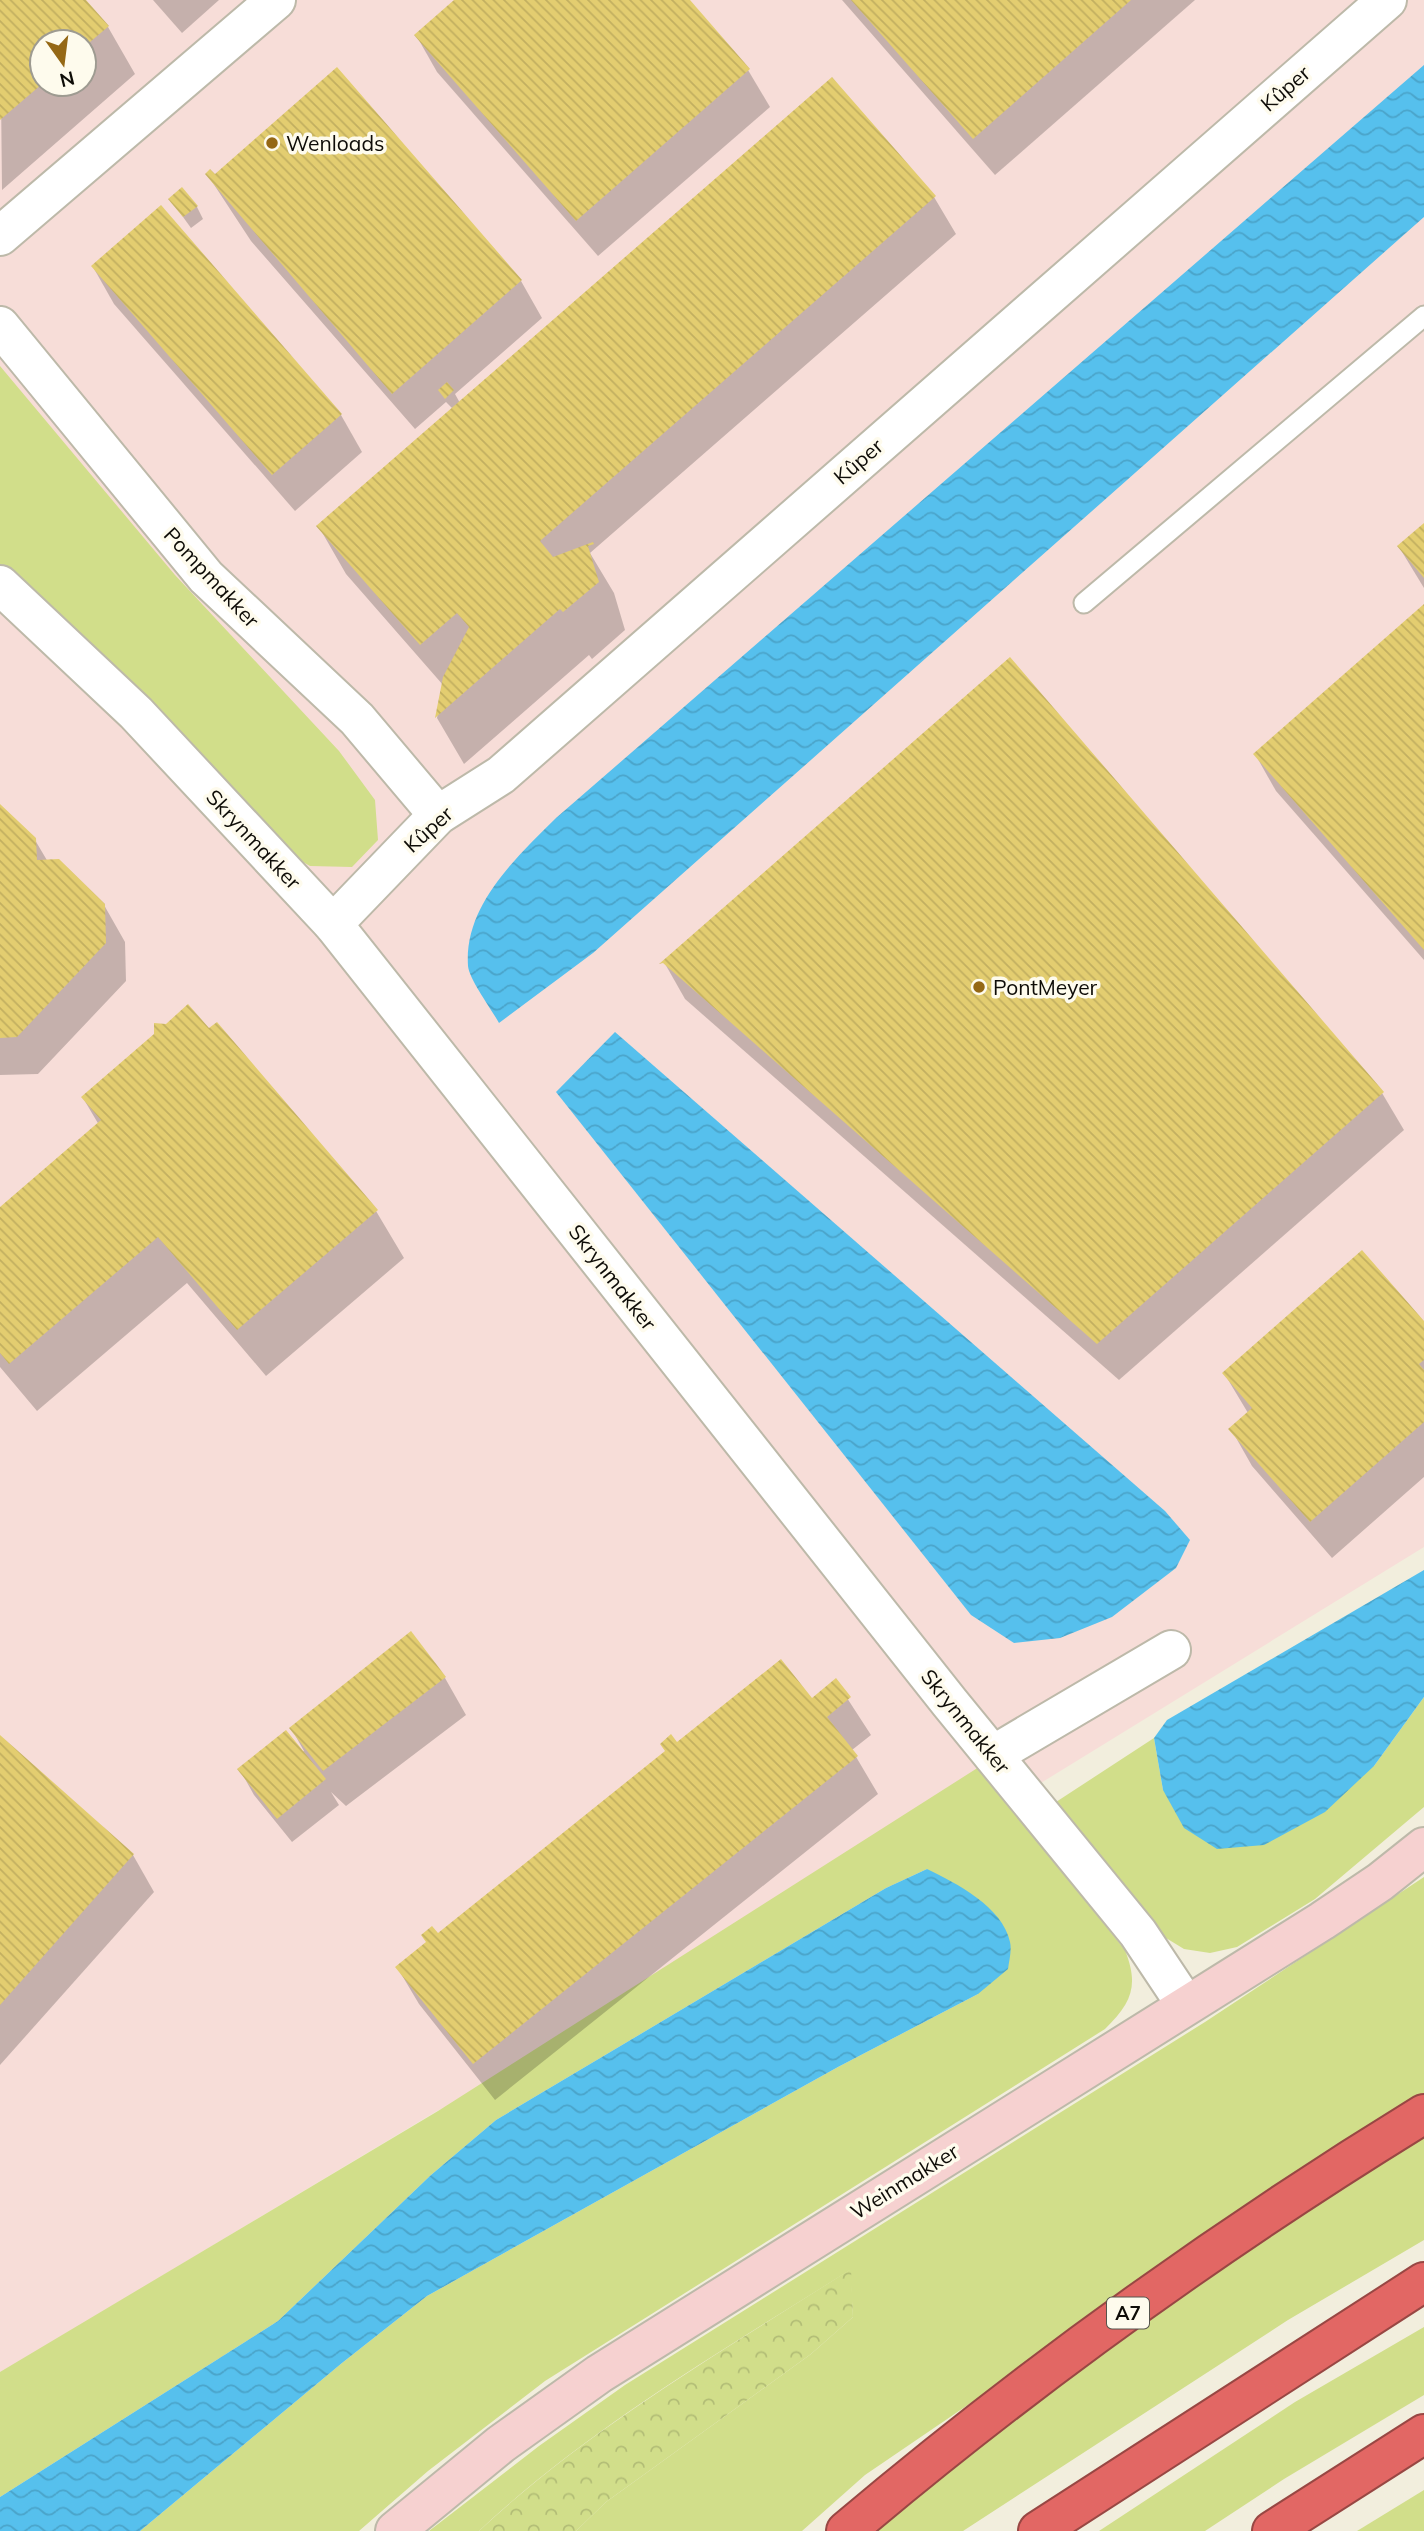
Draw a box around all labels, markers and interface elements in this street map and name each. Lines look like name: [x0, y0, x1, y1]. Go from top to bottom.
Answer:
north arrow: [28, 28, 98, 98]
street label: Kûper: [1255, 59, 1315, 116]
text: N: [57, 66, 77, 93]
place label: Wenloads: [286, 130, 384, 156]
marker: Wenloads: [264, 135, 280, 151]
street label: Kûper: [828, 432, 888, 489]
street label: Pompmakker: [159, 521, 265, 633]
street label: Skrynmakker: [201, 784, 307, 895]
street label: Kûper: [398, 800, 458, 858]
place label: PontMeyer: [993, 974, 1098, 1000]
marker: PontMeyer: [971, 979, 987, 995]
street label: Skrynmakker: [564, 1219, 663, 1335]
street label: Skrynmakker: [916, 1663, 1016, 1779]
street label: Weinmakker: [845, 2137, 963, 2224]
road number: A7: [1107, 2298, 1149, 2328]

